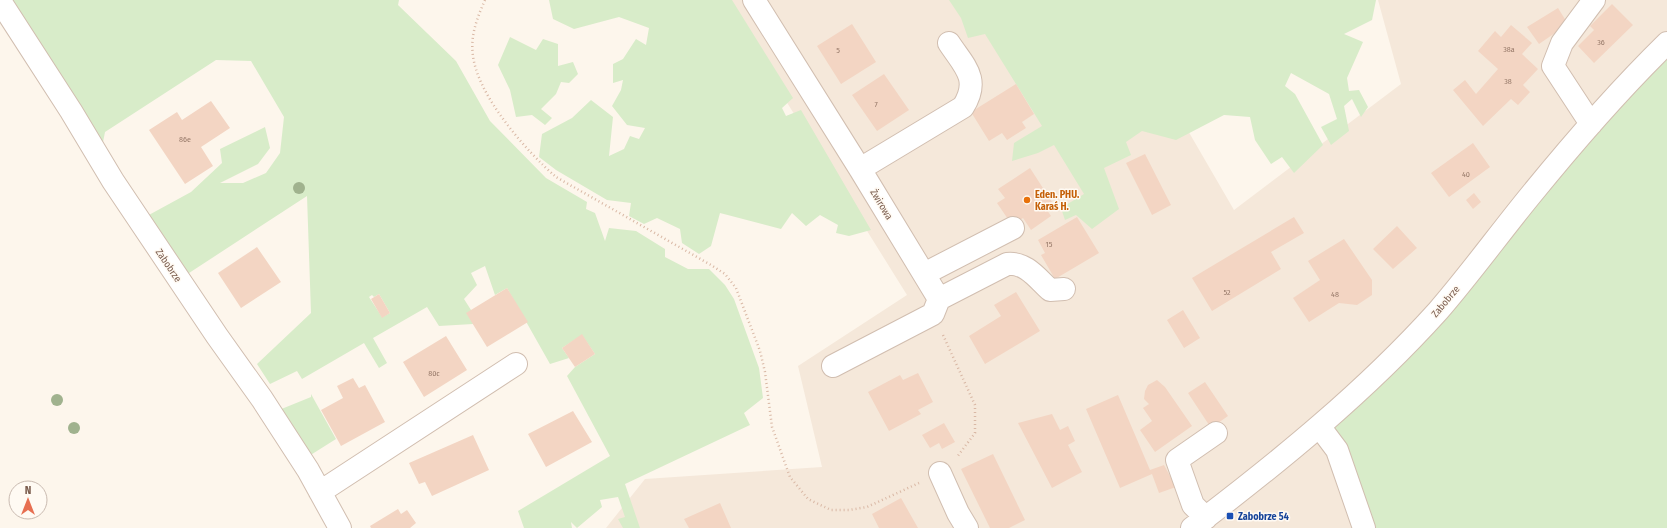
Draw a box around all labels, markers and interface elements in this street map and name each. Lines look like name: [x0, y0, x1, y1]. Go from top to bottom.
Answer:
house number: 36: [1597, 38, 1605, 47]
house number: 38a: [1503, 45, 1515, 54]
house number: 5: [836, 46, 840, 55]
house number: 38: [1504, 77, 1512, 86]
house number: 7: [874, 100, 878, 109]
house number: 86e: [179, 135, 191, 144]
house number: 40: [1462, 170, 1470, 179]
street label: Żwirowa: [867, 186, 897, 222]
place label: Eden. PHU. Karaś H.: [1035, 189, 1080, 213]
marker: Eden. PHU. Karaś H.: [1022, 195, 1032, 205]
house number: 15: [1046, 240, 1053, 249]
street label: Zabobrze: [153, 247, 184, 285]
street label: Zabobrze: [1429, 283, 1462, 320]
house number: 52: [1223, 288, 1231, 297]
house number: 48: [1331, 290, 1339, 299]
house number: 80c: [428, 369, 440, 378]
north arrow: [8, 480, 48, 520]
text: N: [25, 484, 31, 497]
marker: Zabobrze 54: [1225, 511, 1235, 521]
place label: Zabobrze 54: [1238, 511, 1289, 523]

